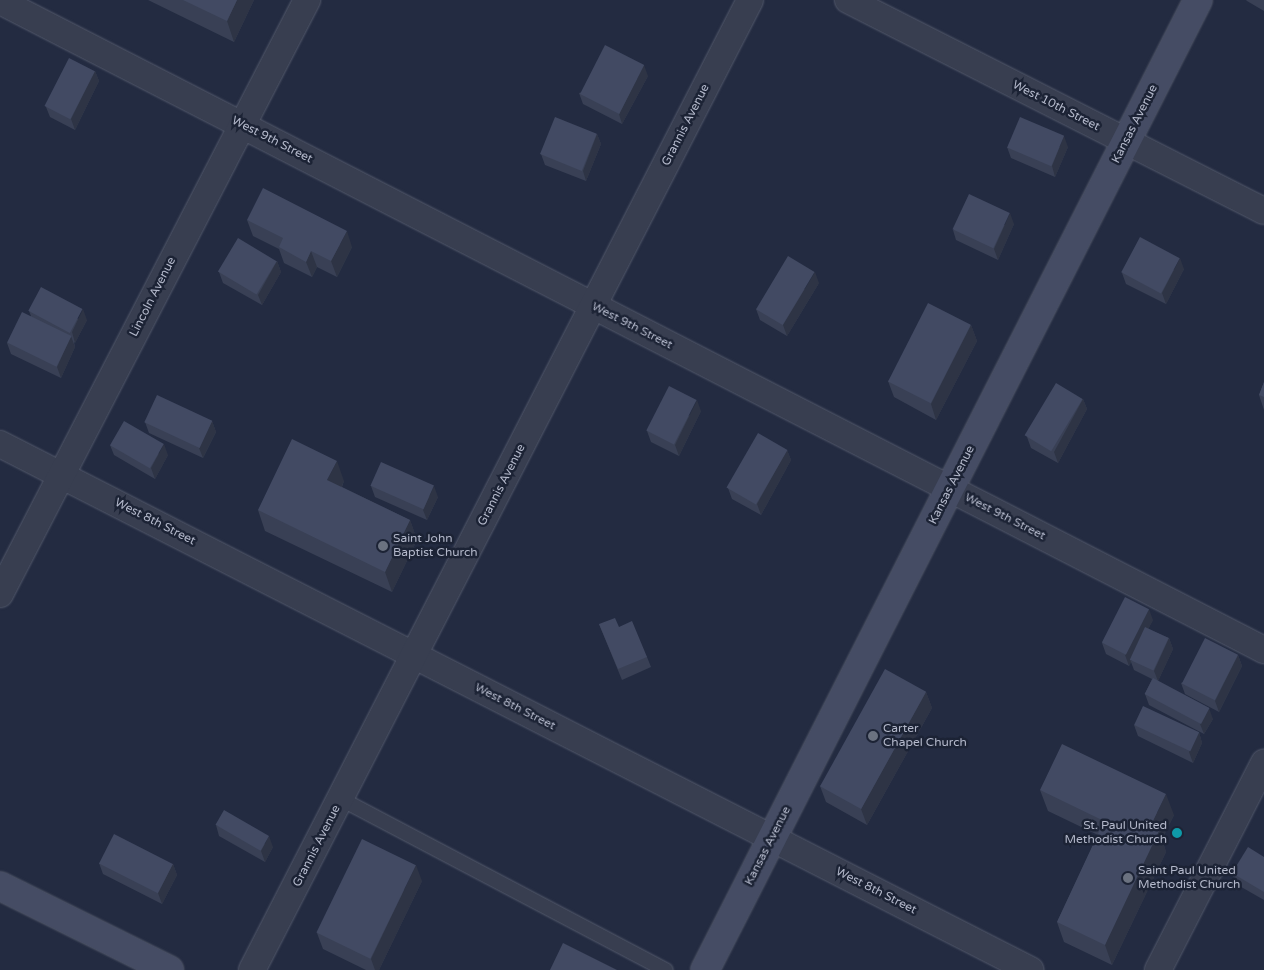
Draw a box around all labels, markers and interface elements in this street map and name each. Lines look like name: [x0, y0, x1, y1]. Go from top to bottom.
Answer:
street label: West 10th Street: [1010, 78, 1102, 134]
street label: Grannis Avenue: [659, 82, 713, 168]
street label: Kansas Avenue: [1109, 82, 1161, 166]
street label: West 9th Street: [229, 113, 315, 167]
street label: Lincoln Avenue: [127, 255, 179, 339]
street label: West 9th Street: [589, 299, 675, 353]
street label: Grannis Avenue: [475, 442, 529, 528]
street label: Kansas Avenue: [926, 443, 978, 527]
street label: West 9th Street: [962, 490, 1048, 544]
street label: West 8th Street: [112, 495, 198, 549]
place label: Saint John Baptist Church: [393, 532, 478, 560]
marker: Saint John Baptist Church: [377, 540, 389, 552]
street label: West 8th Street: [472, 680, 558, 734]
place label: Carter Chapel Church: [883, 722, 967, 750]
marker: Carter Chapel Church: [867, 730, 879, 742]
street label: Grannis Avenue: [290, 803, 344, 889]
street label: Kansas Avenue: [742, 804, 794, 888]
place label: St. Paul United Methodist Church: [1065, 819, 1167, 847]
marker: St. Paul United Methodist Church: [1171, 827, 1183, 839]
street label: West 8th Street: [833, 864, 919, 918]
place label: Saint Paul United Methodist Church: [1138, 864, 1240, 892]
marker: Saint Paul United Methodist Church: [1122, 872, 1134, 884]

